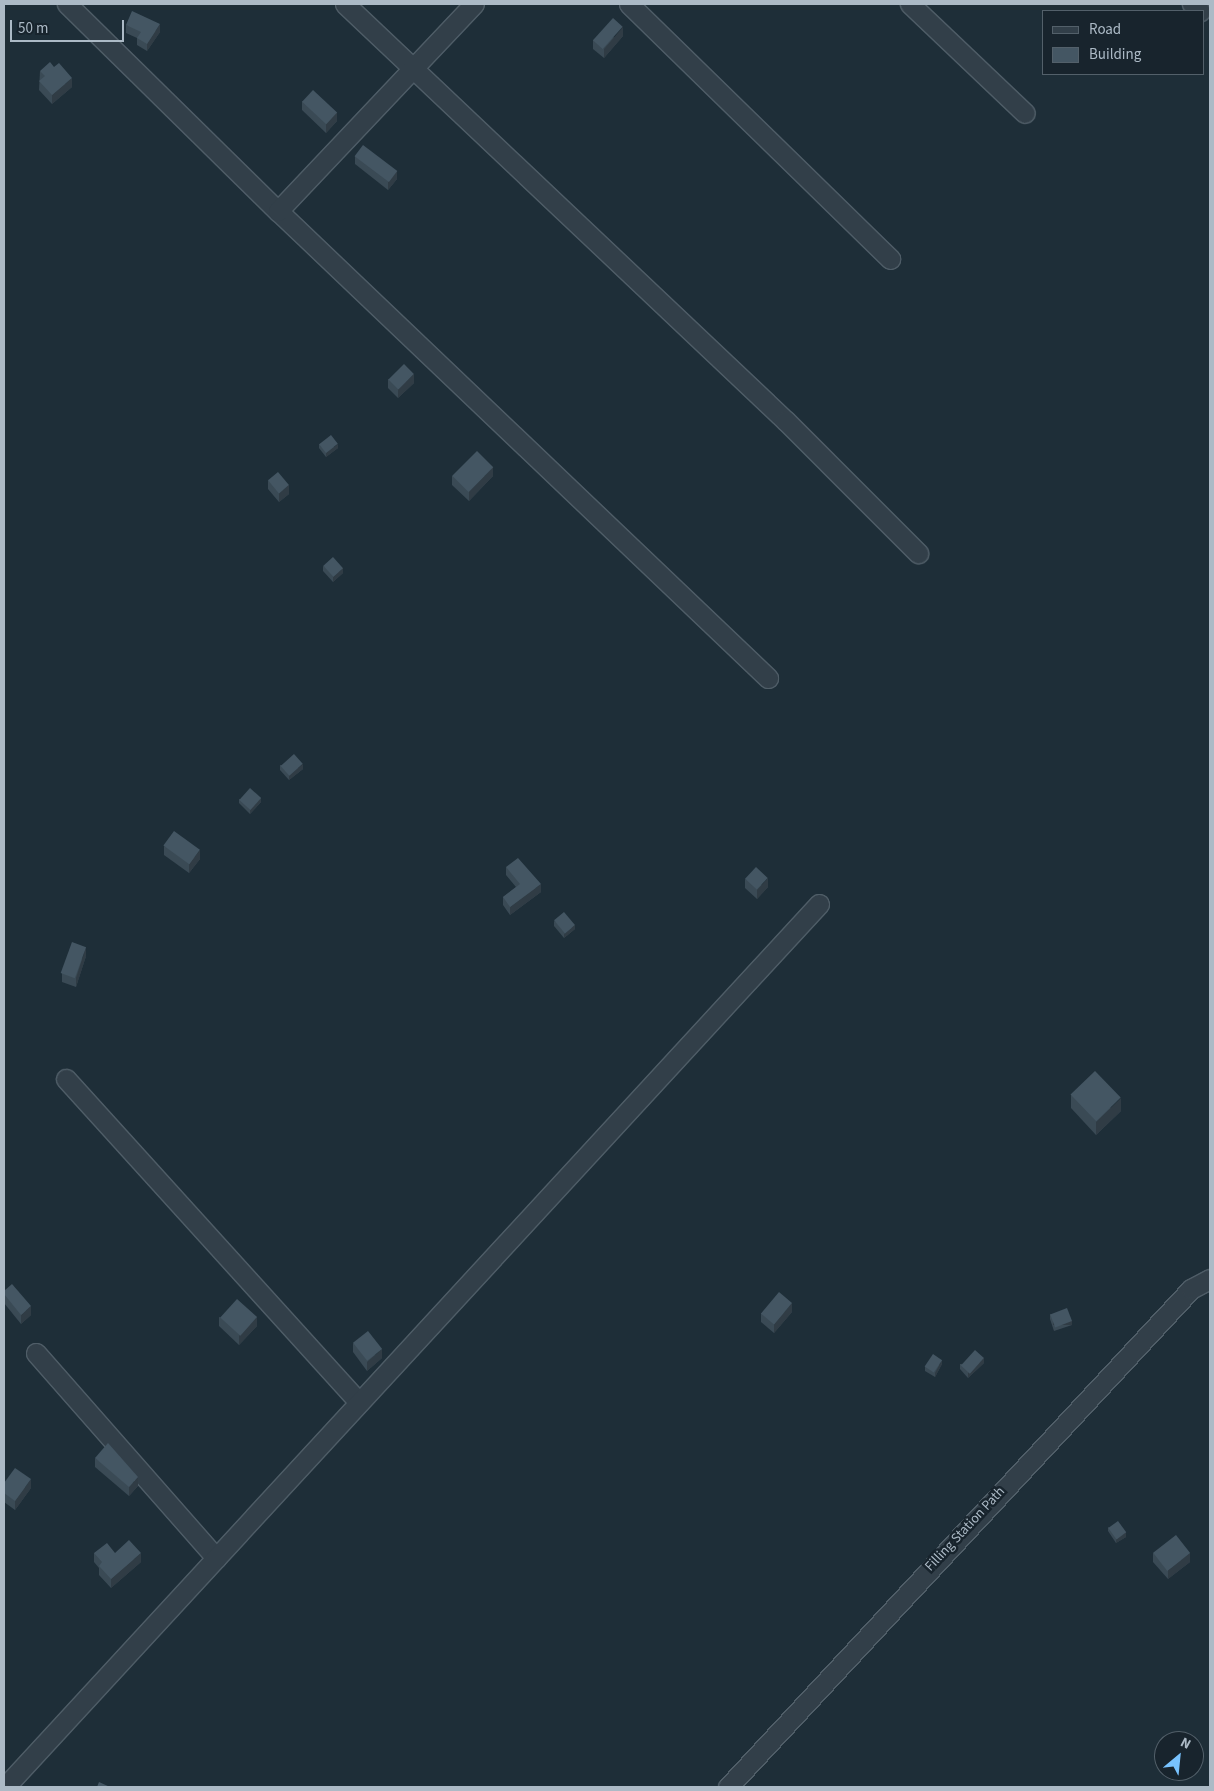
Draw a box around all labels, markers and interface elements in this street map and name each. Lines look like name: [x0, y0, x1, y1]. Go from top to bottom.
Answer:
scale bar: [12, 10, 126, 42]
legend: [1042, 10, 1204, 75]
text: 50 m: [18, 18, 48, 39]
text: Road: [1089, 19, 1121, 40]
text: Building: [1089, 44, 1141, 65]
street label: Filling Station Path: [921, 1483, 1009, 1575]
north arrow: [1154, 1731, 1204, 1781]
text: N: [1177, 1733, 1194, 1755]

